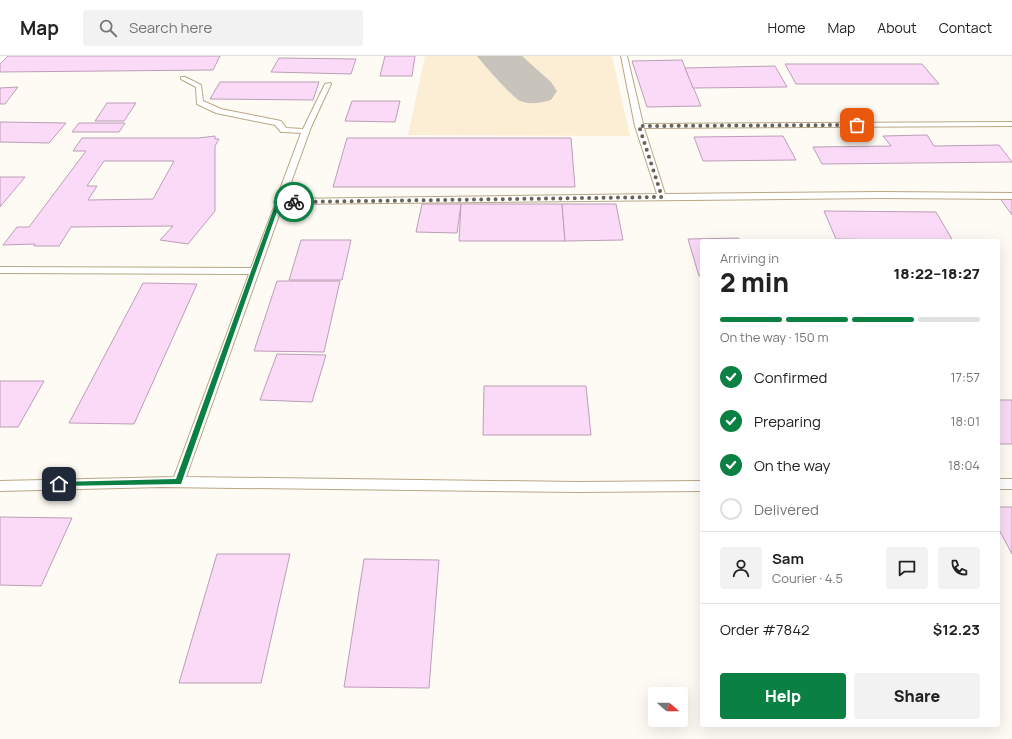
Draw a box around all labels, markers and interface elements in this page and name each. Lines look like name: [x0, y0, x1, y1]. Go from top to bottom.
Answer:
search box: [83, 10, 363, 46]
text: Map: [20, 15, 59, 41]
icon: search: [97, 17, 119, 39]
text: Search here: [129, 17, 212, 38]
text: Home: [768, 18, 805, 37]
text: Map: [827, 18, 855, 37]
text: About: [877, 18, 917, 37]
text: Contact: [939, 18, 992, 37]
pin: [840, 108, 874, 142]
icon: bag: [846, 114, 868, 136]
courier: [274, 182, 314, 222]
icon: bike: [283, 191, 305, 213]
text: Arriving in: [720, 249, 779, 267]
text: 18:22–18:27: [894, 263, 980, 284]
text: 2 min: [720, 264, 789, 300]
text: On the way · 150 m: [720, 328, 828, 346]
icon: check: [720, 366, 742, 388]
text: Confirmed: [754, 367, 827, 388]
text: 17:57: [950, 368, 980, 386]
icon: check: [720, 410, 742, 432]
text: Preparing: [754, 411, 821, 432]
text: 18:01: [950, 412, 980, 430]
icon: check: [720, 454, 742, 476]
text: On the way: [754, 455, 830, 476]
text: 18:04: [948, 456, 980, 474]
pin: [42, 467, 76, 501]
icon: home: [48, 473, 70, 495]
text: Delivered: [754, 499, 819, 520]
button: person: [720, 547, 762, 589]
button: chat: [886, 547, 928, 589]
button: phone: [938, 547, 980, 589]
text: Sam: [772, 548, 804, 569]
text: Courier · 4.5: [772, 569, 843, 587]
text: Order #7842: [720, 619, 810, 640]
text: $12.23: [933, 619, 980, 640]
button: Help: [720, 673, 846, 719]
button: Share: [854, 673, 980, 719]
north arrow: [648, 687, 688, 727]
map controls: [648, 687, 688, 727]

